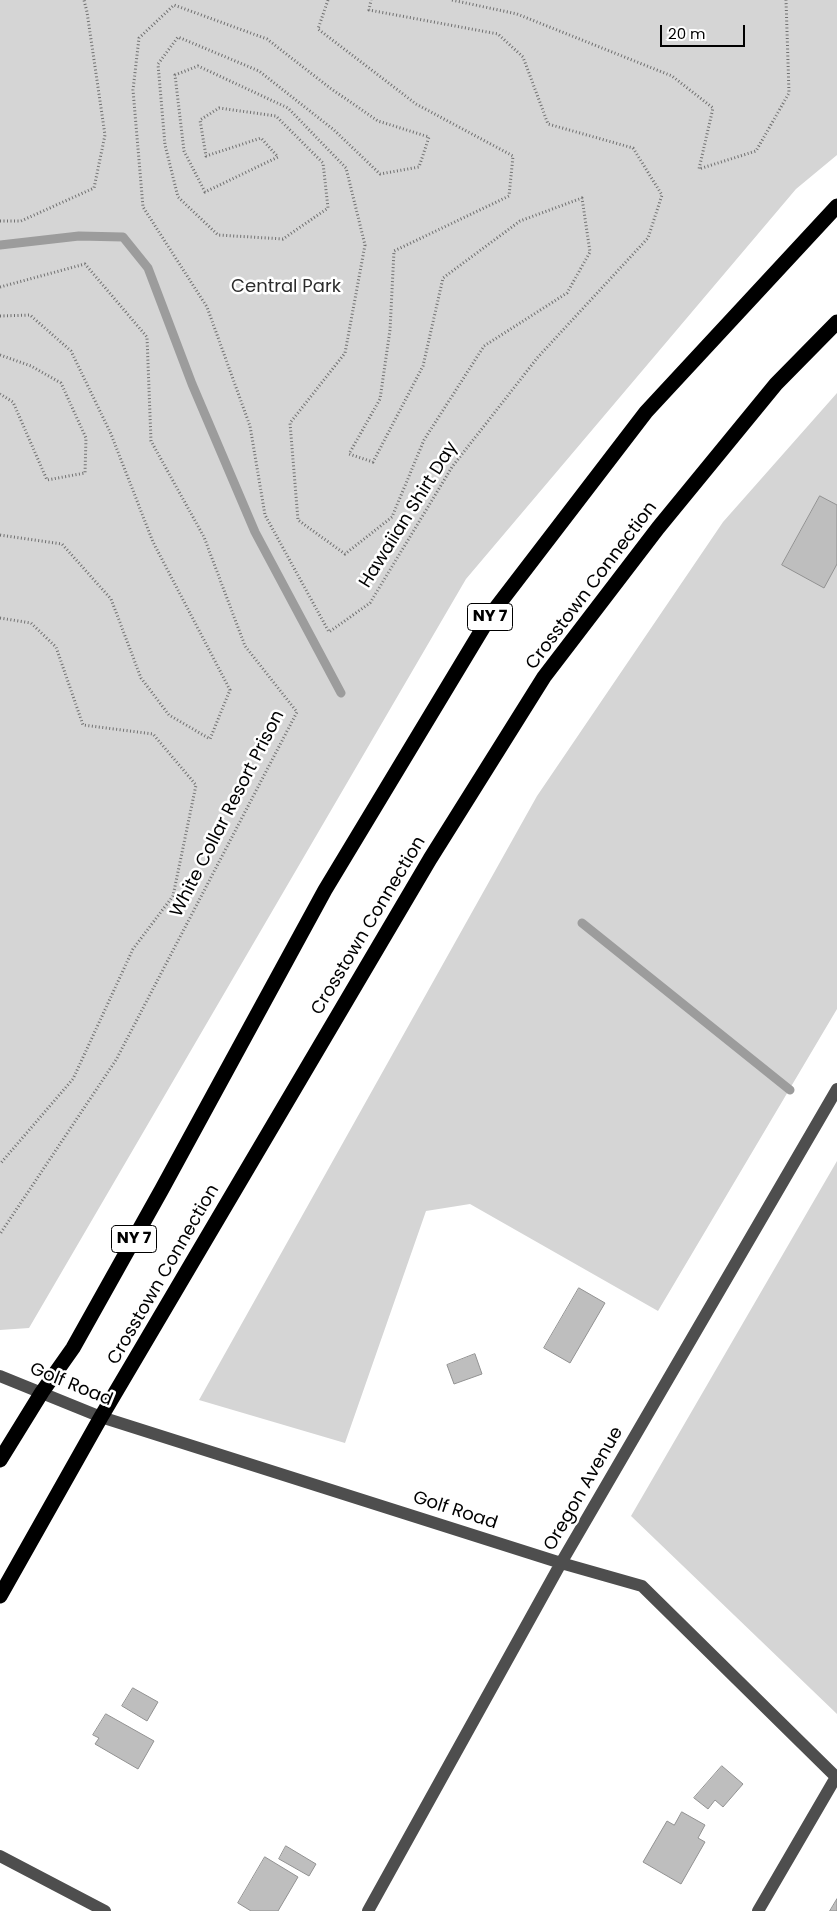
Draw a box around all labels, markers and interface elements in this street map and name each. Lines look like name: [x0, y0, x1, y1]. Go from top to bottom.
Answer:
scale bar: [662, 15, 747, 47]
text: 20 m: [668, 23, 706, 44]
park label: Central Park: [231, 276, 341, 298]
street label: Hawaiian Shirt Day: [355, 438, 463, 592]
street label: Crosstown Connection: [522, 498, 662, 674]
road number: NY 7: [468, 604, 512, 630]
street label: White Collar Resort Prison: [166, 707, 290, 921]
street label: Crosstown Connection: [307, 833, 431, 1019]
street label: Crosstown Connection: [103, 1181, 225, 1369]
road number: NY 7: [112, 1226, 156, 1252]
street label: Golf Road: [26, 1359, 116, 1411]
street label: Oregon Avenue: [540, 1423, 628, 1555]
street label: Golf Road: [410, 1487, 500, 1535]

